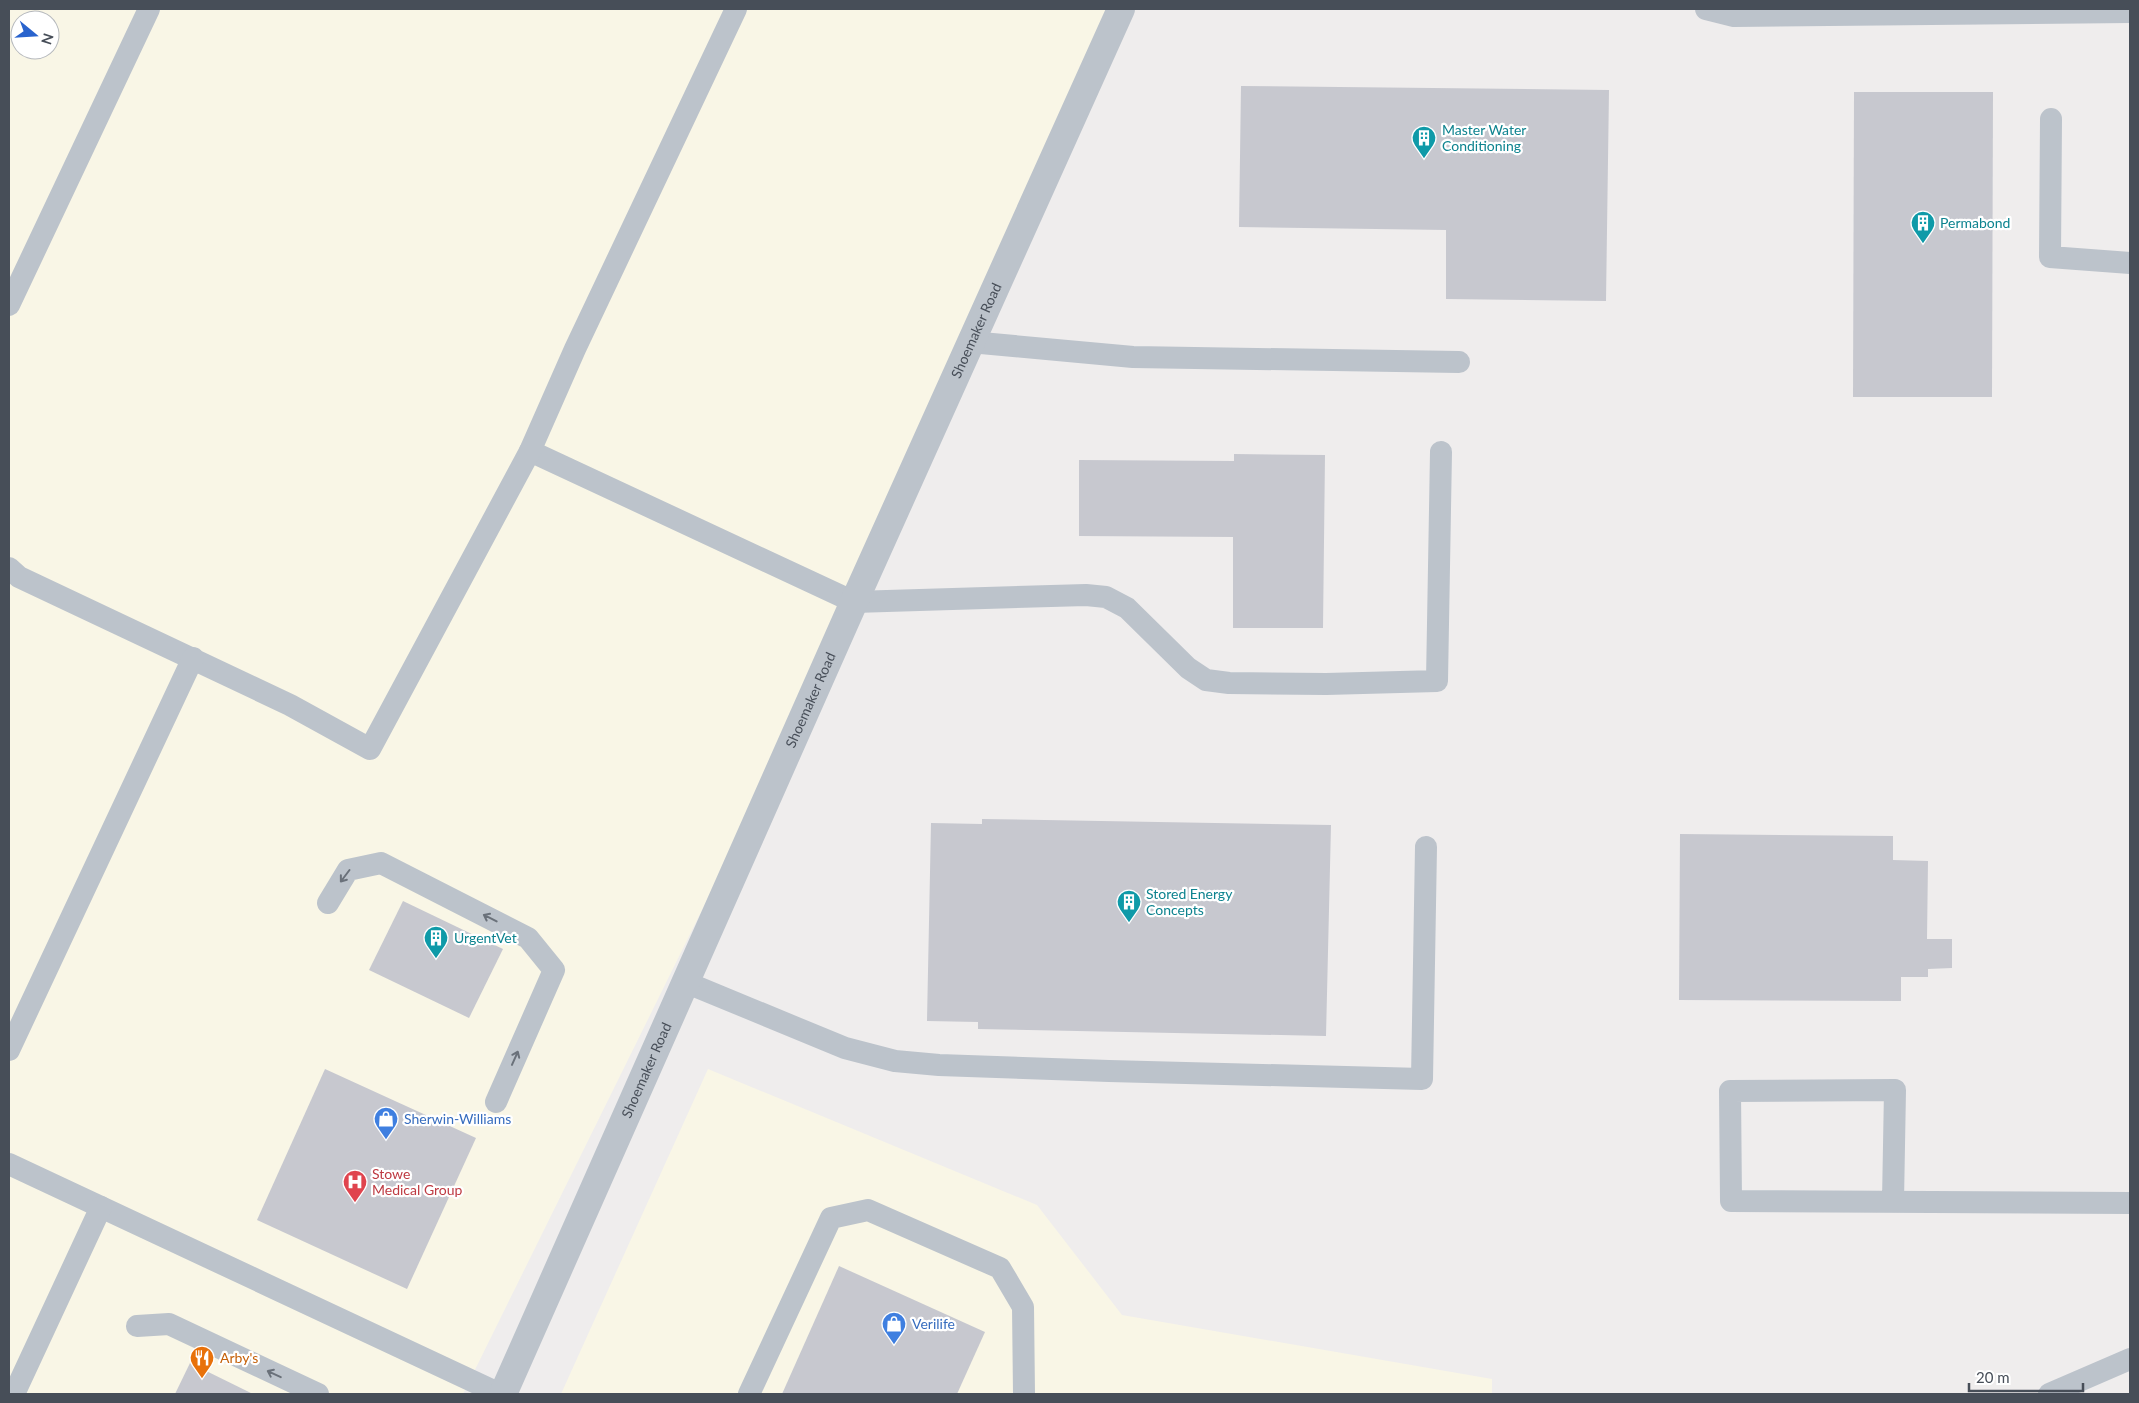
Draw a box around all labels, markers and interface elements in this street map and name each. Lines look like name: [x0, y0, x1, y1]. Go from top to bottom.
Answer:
north arrow: [10, 10, 60, 60]
text: N: [38, 31, 58, 47]
place label: Master Water Conditioning: [1442, 121, 1526, 154]
building icon: Master Water Conditioning: [1411, 125, 1437, 159]
building icon: Permabond: [1910, 210, 1936, 244]
place label: Permabond: [1940, 214, 2010, 231]
street label: Shoemaker Road: [947, 280, 1005, 381]
street label: Shoemaker Road: [781, 649, 839, 750]
one-way arrow: [340, 870, 351, 883]
place label: Stored Energy Concepts: [1146, 885, 1233, 918]
building icon: Stored Energy Concepts: [1116, 889, 1142, 923]
one-way arrow: [483, 913, 498, 922]
building icon: UrgentVet: [423, 925, 449, 959]
place label: UrgentVet: [454, 929, 517, 946]
street label: Shoemaker Road: [617, 1020, 675, 1121]
one-way arrow: [511, 1051, 521, 1066]
shop icon: Sherwin-Williams: [373, 1106, 399, 1140]
place label: Sherwin-Williams: [404, 1110, 511, 1127]
place label: Stowe Medical Group: [372, 1165, 463, 1198]
hospital icon: Stowe Medical Group: [342, 1169, 368, 1203]
shop icon: Verilife: [881, 1311, 907, 1345]
place label: Verilife: [912, 1315, 955, 1332]
restaurant icon: Arby's: [189, 1345, 215, 1379]
place label: Arby's: [220, 1349, 258, 1366]
scale bar: [1969, 1360, 2083, 1392]
one-way arrow: [266, 1368, 281, 1378]
text: 20 m: [1976, 1368, 2010, 1386]

